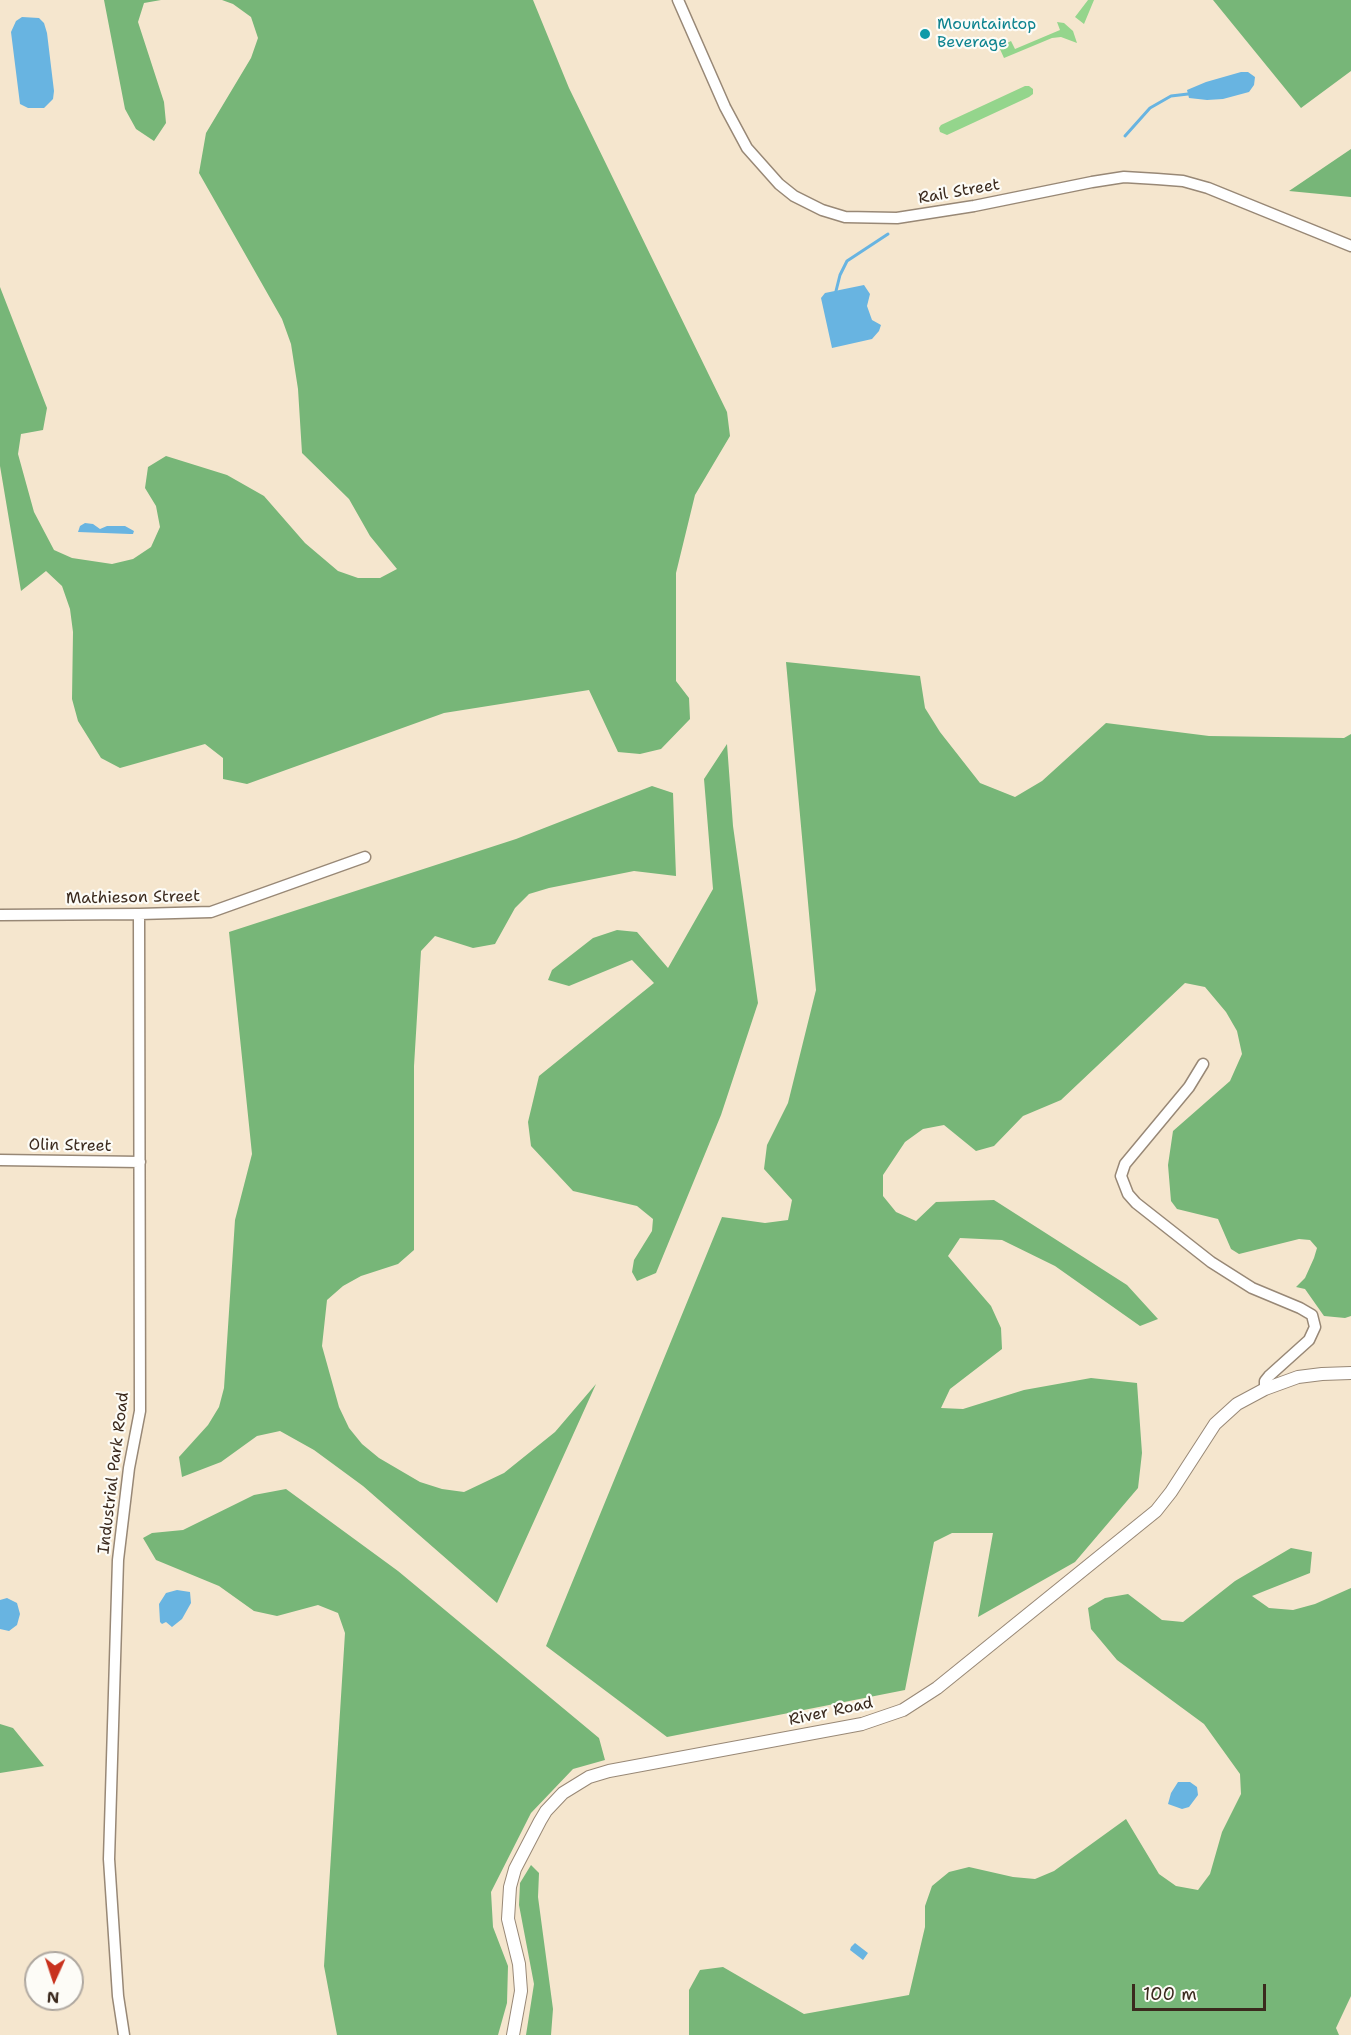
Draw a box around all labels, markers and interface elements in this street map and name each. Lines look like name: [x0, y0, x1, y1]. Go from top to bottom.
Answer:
place label: Mountaintop Beverage: [937, 15, 1036, 53]
marker: Mountaintop Beverage: [918, 27, 932, 41]
street label: Rail Street: [917, 175, 1001, 209]
street label: Mathieson Street: [66, 887, 200, 909]
street label: Olin Street: [28, 1136, 112, 1156]
street label: Industrial Park Road: [95, 1391, 133, 1555]
street label: River Road: [787, 1694, 875, 1730]
north arrow: [24, 1951, 84, 2011]
scale bar: [1135, 1972, 1268, 2010]
text: 100 m: [1143, 1982, 1197, 2006]
text: N: [46, 1987, 60, 2008]

